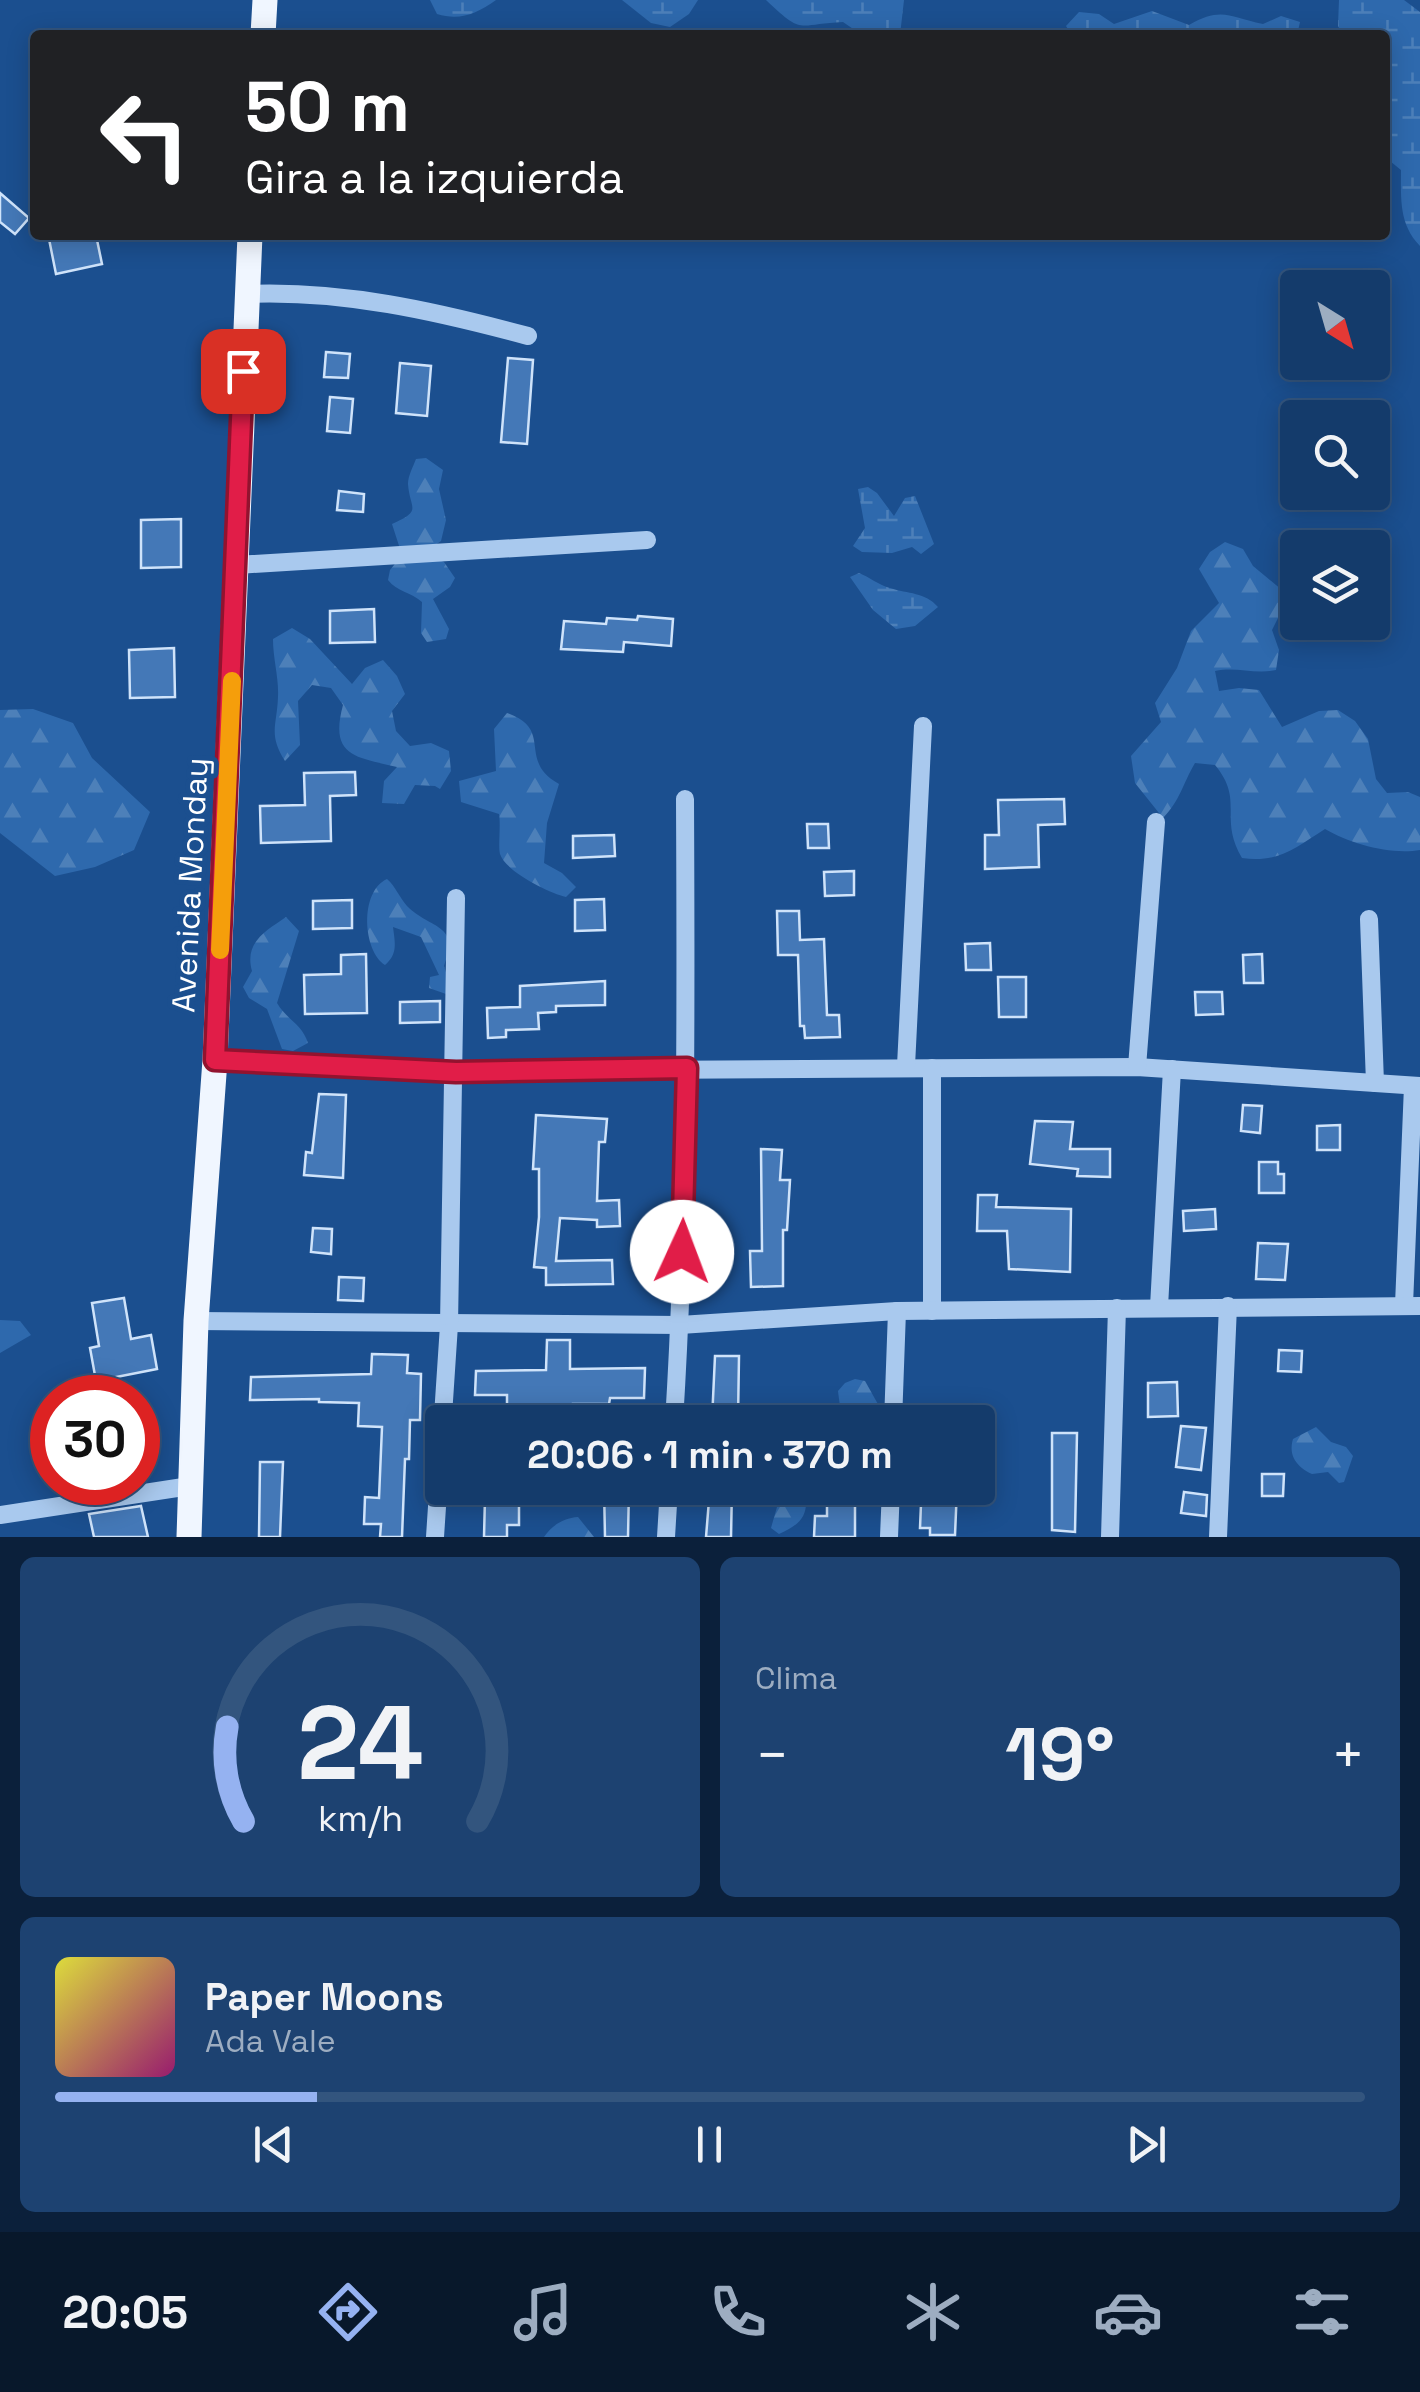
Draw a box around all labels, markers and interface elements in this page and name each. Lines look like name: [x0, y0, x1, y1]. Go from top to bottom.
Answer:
text: 50 m: [245, 62, 410, 151]
icon: left: [80, 70, 210, 200]
text: Gira a la izquierda: [245, 149, 624, 206]
north arrow: [1280, 270, 1390, 380]
map controls: [1280, 270, 1390, 640]
pin: [201, 329, 286, 414]
icon: arrive: [216, 344, 271, 399]
button: search: [1280, 400, 1390, 510]
button: layers: [1280, 530, 1390, 640]
street label: Avenida Monday: [163, 757, 217, 1013]
position arrow: [630, 1200, 734, 1304]
speed limit sign: 30: [30, 1375, 160, 1505]
text: 20:06 · 1 min · 370 m: [527, 1431, 893, 1479]
text: Clima: [755, 1658, 837, 1698]
text: 24: [297, 1677, 423, 1809]
text: 19°: [1005, 1706, 1115, 1802]
text: −: [755, 1720, 789, 1790]
text: +: [1331, 1720, 1365, 1790]
text: km/h: [317, 1796, 403, 1841]
text: Paper Moons: [205, 1973, 444, 2021]
text: Ada Vale: [205, 2021, 336, 2061]
icon: previous: [246, 2117, 301, 2172]
icon: pause: [682, 2117, 737, 2172]
icon: next: [1119, 2117, 1174, 2172]
icon: directions: [313, 2277, 383, 2347]
icon: music: [508, 2277, 578, 2347]
icon: phone: [703, 2277, 773, 2347]
icon: climate: [898, 2277, 968, 2347]
icon: car: [1093, 2277, 1163, 2347]
icon: filters: [1287, 2277, 1357, 2347]
text: 20:05: [62, 2284, 188, 2341]

